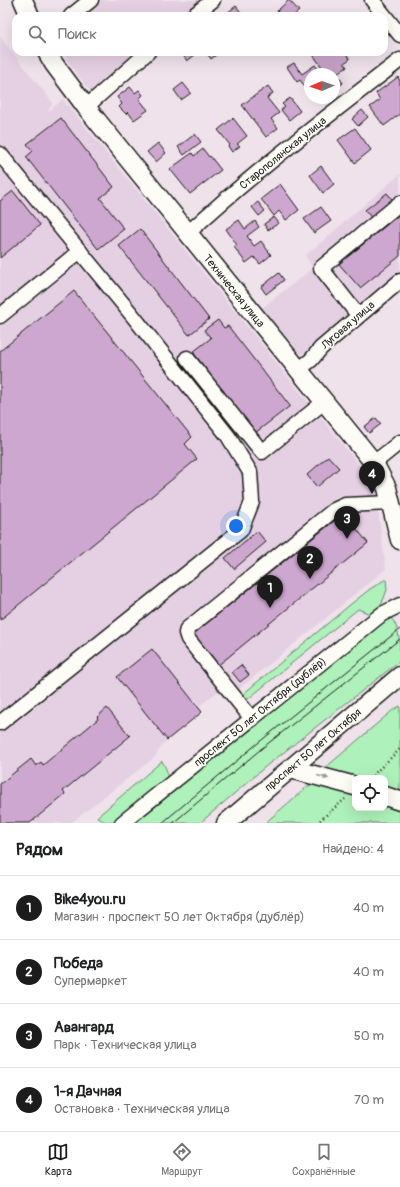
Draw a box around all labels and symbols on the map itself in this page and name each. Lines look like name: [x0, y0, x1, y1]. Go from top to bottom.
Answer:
north arrow: [304, 68, 340, 104]
street label: Старополянская улица: [237, 114, 329, 192]
street label: Техническая улица: [201, 252, 267, 330]
street label: Луговая улица: [318, 298, 377, 352]
pin: 4: [359, 461, 385, 494]
pin: 3: [334, 506, 360, 539]
your location: [226, 516, 246, 536]
pin: 2: [297, 546, 323, 579]
pin: 1: [257, 575, 283, 608]
street label: проспект 50 лет Октября (дублёр): [191, 655, 329, 769]
street label: проспект 50 лет Октября: [262, 706, 364, 794]
one-way arrow: [317, 775, 329, 781]

